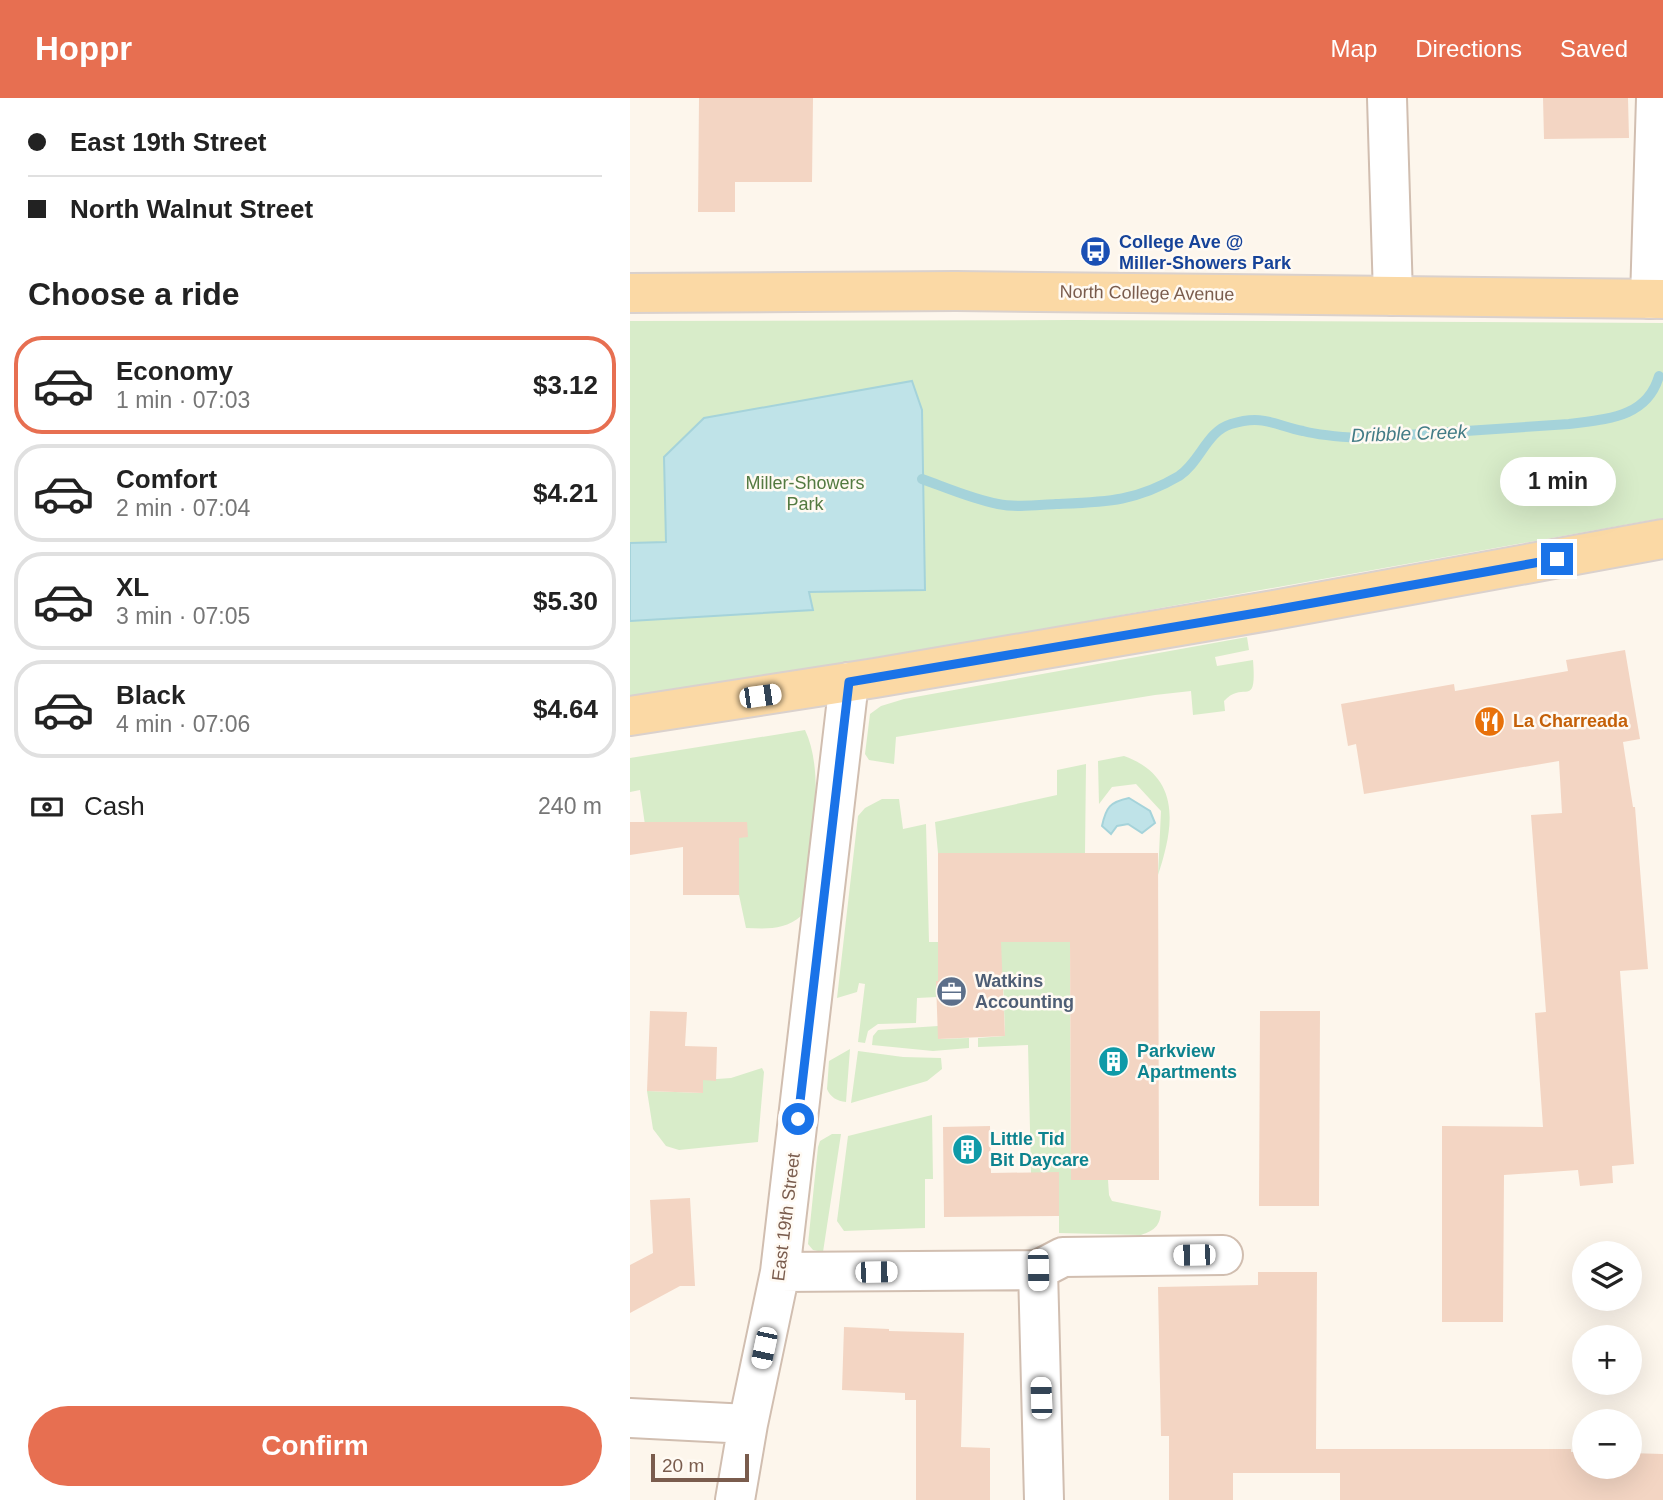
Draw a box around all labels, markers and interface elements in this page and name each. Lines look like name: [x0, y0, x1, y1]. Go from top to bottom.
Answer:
text: Hoppr: [35, 30, 132, 67]
text: Map: [1331, 35, 1377, 62]
text: Directions: [1415, 35, 1522, 62]
text: Saved: [1560, 35, 1628, 62]
text: East 19th Street: [70, 127, 267, 157]
text: North Walnut Street: [70, 194, 313, 224]
place label: College Ave @ Miller-Showers Park: [1119, 232, 1292, 273]
bus stop icon: College Ave @ Miller-Showers Park: [1079, 235, 1113, 269]
text: Choose a ride: [28, 276, 240, 312]
street label: North College Avenue: [1059, 281, 1235, 305]
icon: car: [32, 354, 95, 417]
text: Economy: [116, 356, 233, 386]
text: $3.12: [533, 370, 598, 400]
text: 1 min · 07:03: [116, 387, 250, 413]
water label: Dribble Creek: [1351, 421, 1469, 446]
callout: 1 min: [1499, 458, 1615, 506]
icon: car: [32, 462, 95, 525]
text: Comfort: [116, 464, 217, 494]
text: 1 min: [1528, 468, 1588, 494]
park label: Miller-Showers Park: [745, 473, 865, 514]
text: $4.21: [533, 478, 598, 508]
text: 2 min · 07:04: [116, 495, 250, 521]
route end: [1541, 543, 1573, 575]
icon: car: [32, 570, 95, 633]
text: XL: [116, 572, 149, 602]
text: $5.30: [533, 586, 598, 616]
text: 3 min · 07:05: [116, 603, 250, 629]
icon: car: [32, 678, 95, 741]
text: Black: [116, 680, 185, 710]
car: [738, 683, 783, 709]
text: $4.64: [533, 694, 598, 724]
restaurant icon: La Charreada: [1473, 704, 1507, 738]
text: 4 min · 07:06: [116, 711, 250, 737]
place label: La Charreada: [1513, 711, 1629, 731]
icon: cash: [28, 788, 66, 826]
text: Cash: [84, 791, 145, 821]
text: 240 m: [538, 793, 602, 819]
place label: Watkins Accounting: [975, 971, 1074, 1012]
office icon: Watkins Accounting: [935, 974, 969, 1008]
place label: Parkview Apartments: [1137, 1041, 1237, 1082]
building icon: Parkview Apartments: [1097, 1044, 1131, 1078]
route start: [782, 1103, 814, 1135]
place label: Little Tid Bit Daycare: [990, 1129, 1089, 1170]
building icon: Little Tid Bit Daycare: [950, 1132, 984, 1166]
street label: East 19th Street: [768, 1152, 804, 1282]
map controls: [1572, 1241, 1642, 1479]
button: layers: [1572, 1241, 1642, 1311]
car: [1173, 1244, 1216, 1266]
car: [1028, 1249, 1049, 1291]
car: [855, 1261, 898, 1283]
car: [750, 1325, 779, 1371]
button: +: [1572, 1325, 1642, 1395]
car: [1030, 1377, 1053, 1419]
button: Confirm: [28, 1406, 602, 1486]
button: −: [1572, 1409, 1642, 1479]
scale bar: [651, 1451, 749, 1483]
text: 20 m: [662, 1455, 704, 1476]

